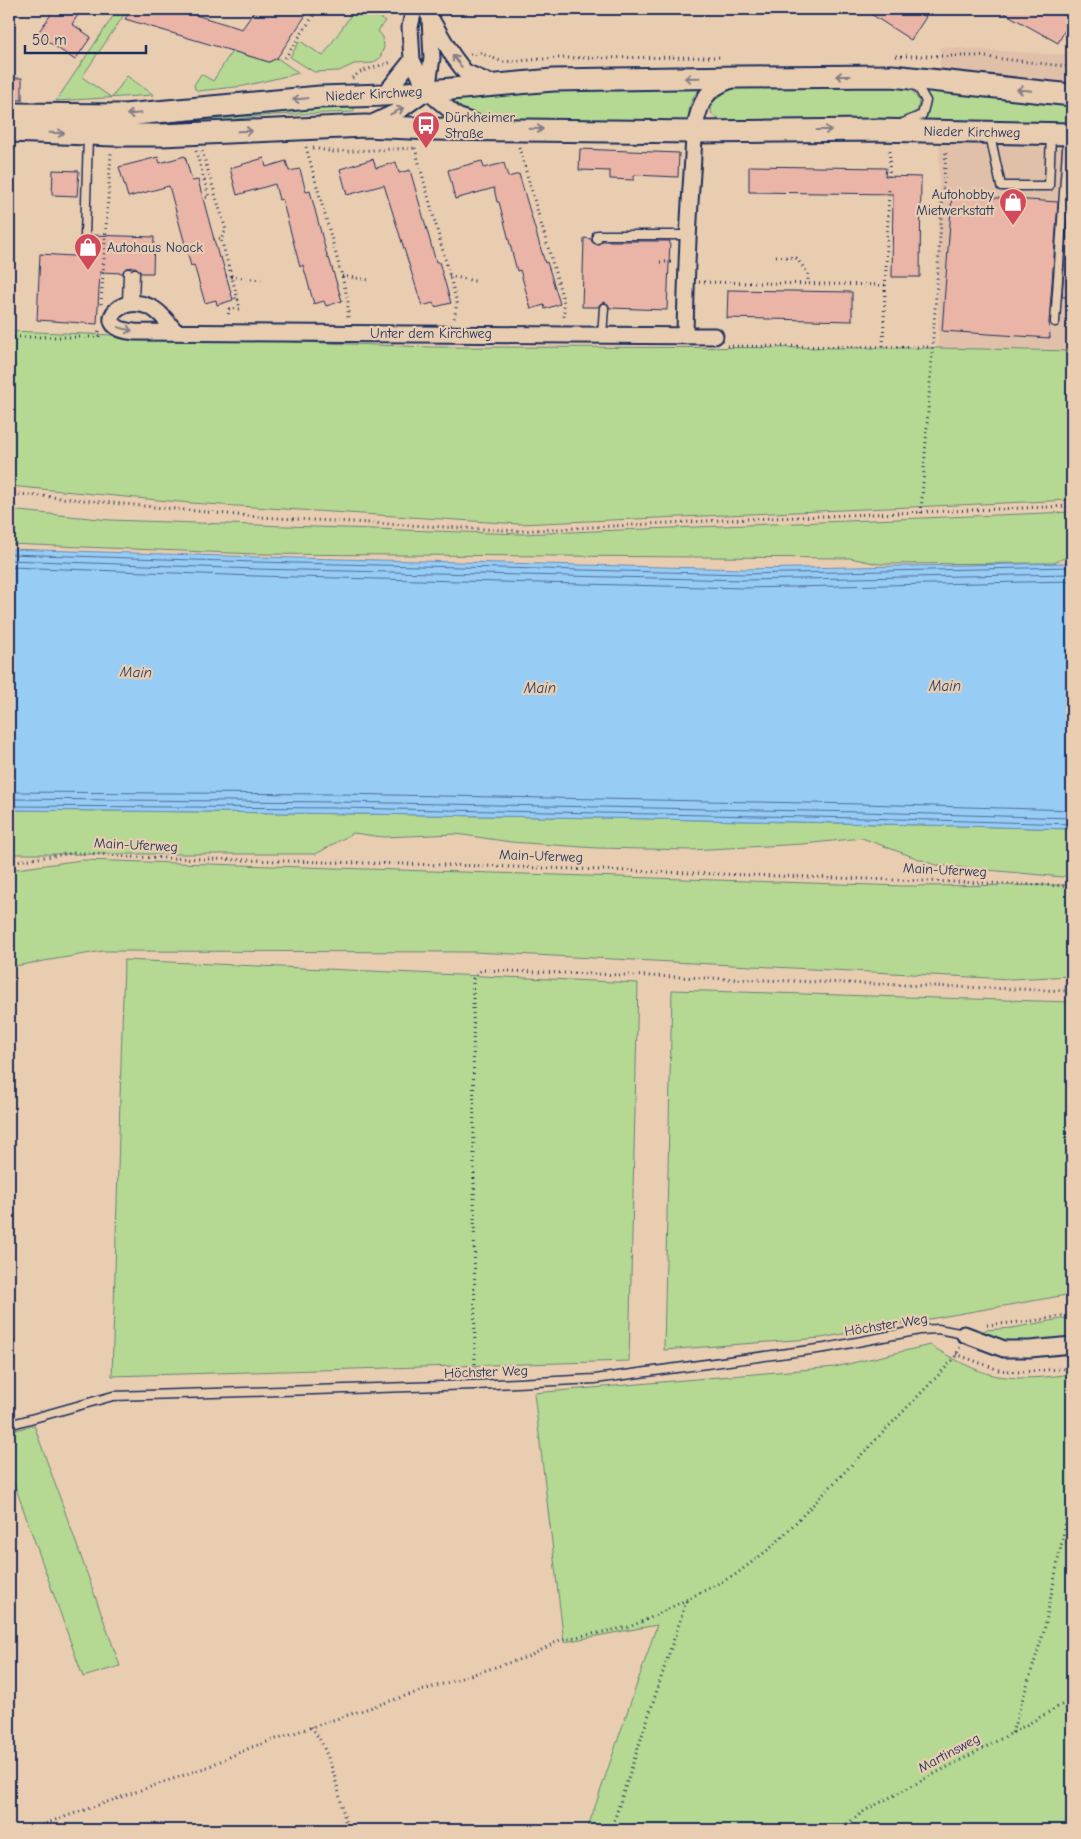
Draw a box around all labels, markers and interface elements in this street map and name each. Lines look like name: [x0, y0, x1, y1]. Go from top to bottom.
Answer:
scale bar: [25, 22, 146, 54]
text: 50 m: [32, 31, 67, 49]
one-way arrow: [451, 54, 462, 67]
one-way arrow: [835, 71, 852, 81]
one-way arrow: [684, 73, 700, 82]
street label: Nieder Kirchweg: [325, 83, 423, 105]
one-way arrow: [1016, 85, 1032, 95]
one-way arrow: [292, 94, 308, 104]
one-way arrow: [390, 106, 405, 116]
one-way arrow: [127, 109, 143, 119]
place label: Dürkheimer Straße: [445, 109, 516, 142]
bus stop icon: Dürkheimer Straße: [411, 110, 441, 149]
street label: Nieder Kirchweg: [923, 123, 1021, 141]
one-way arrow: [528, 125, 544, 134]
one-way arrow: [816, 125, 832, 135]
one-way arrow: [236, 126, 253, 136]
one-way arrow: [49, 128, 65, 137]
place label: Autohobby Mietwerkstatt: [916, 186, 995, 219]
shop icon: Autohobby Mietwerkstatt: [998, 187, 1028, 226]
shop icon: Autohaus Noack: [73, 232, 103, 271]
place label: Autohaus Noack: [107, 239, 203, 256]
one-way arrow: [117, 325, 133, 335]
street label: Unter dem Kirchweg: [370, 325, 492, 342]
water label: Main: [119, 662, 152, 682]
water label: Main: [928, 677, 961, 695]
water label: Main: [523, 679, 556, 697]
street label: Main-Uferweg: [94, 834, 178, 856]
street label: Main-Uferweg: [499, 846, 583, 866]
street label: Main-Uferweg: [903, 859, 987, 881]
street label: Höchster Weg: [843, 1310, 929, 1340]
street label: Höchster Weg: [444, 1362, 528, 1382]
street label: Martinsweg: [915, 1730, 983, 1776]

